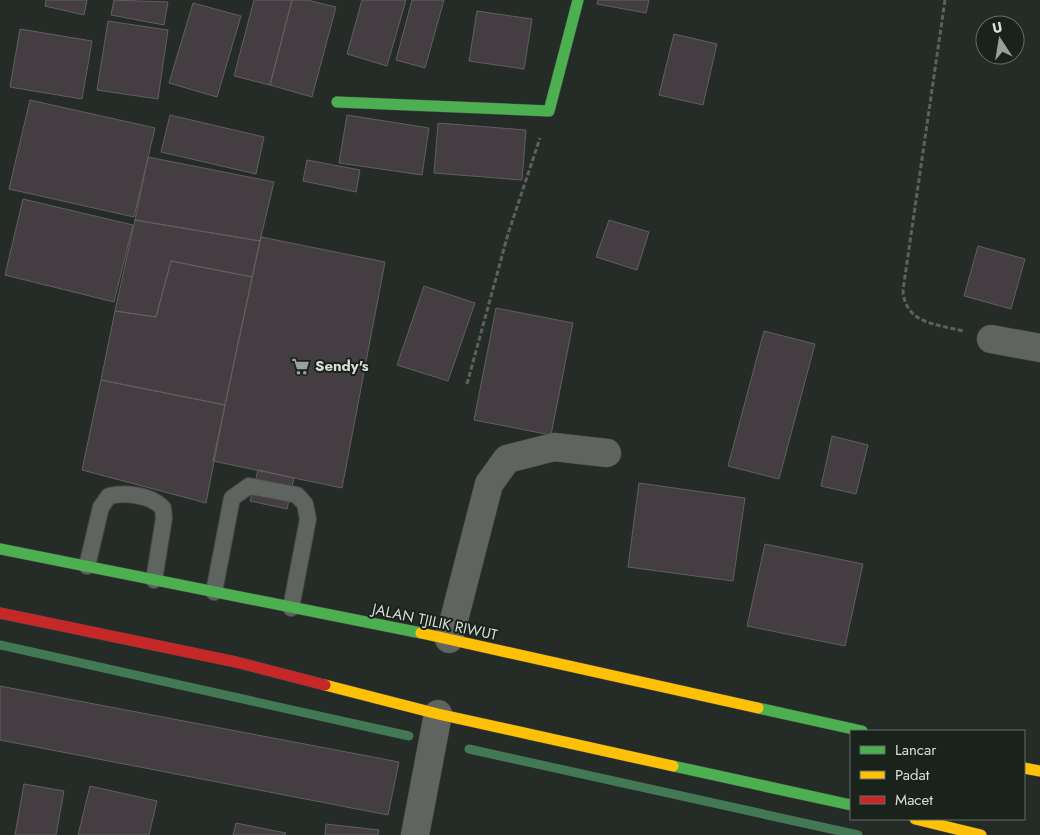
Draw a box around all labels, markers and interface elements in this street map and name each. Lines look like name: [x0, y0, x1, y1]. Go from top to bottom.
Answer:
north arrow: [975, 15, 1025, 65]
text: U: [990, 16, 1004, 38]
place label: Sendy's: [315, 355, 369, 377]
supermarket icon: Sendy's: [291, 356, 311, 376]
street label: JALAN TJILIK RIWUT: [368, 598, 500, 646]
legend: [850, 730, 1025, 820]
text: Lancar: [895, 739, 937, 761]
text: Padat: [895, 764, 930, 786]
text: Macet: [895, 789, 933, 811]

